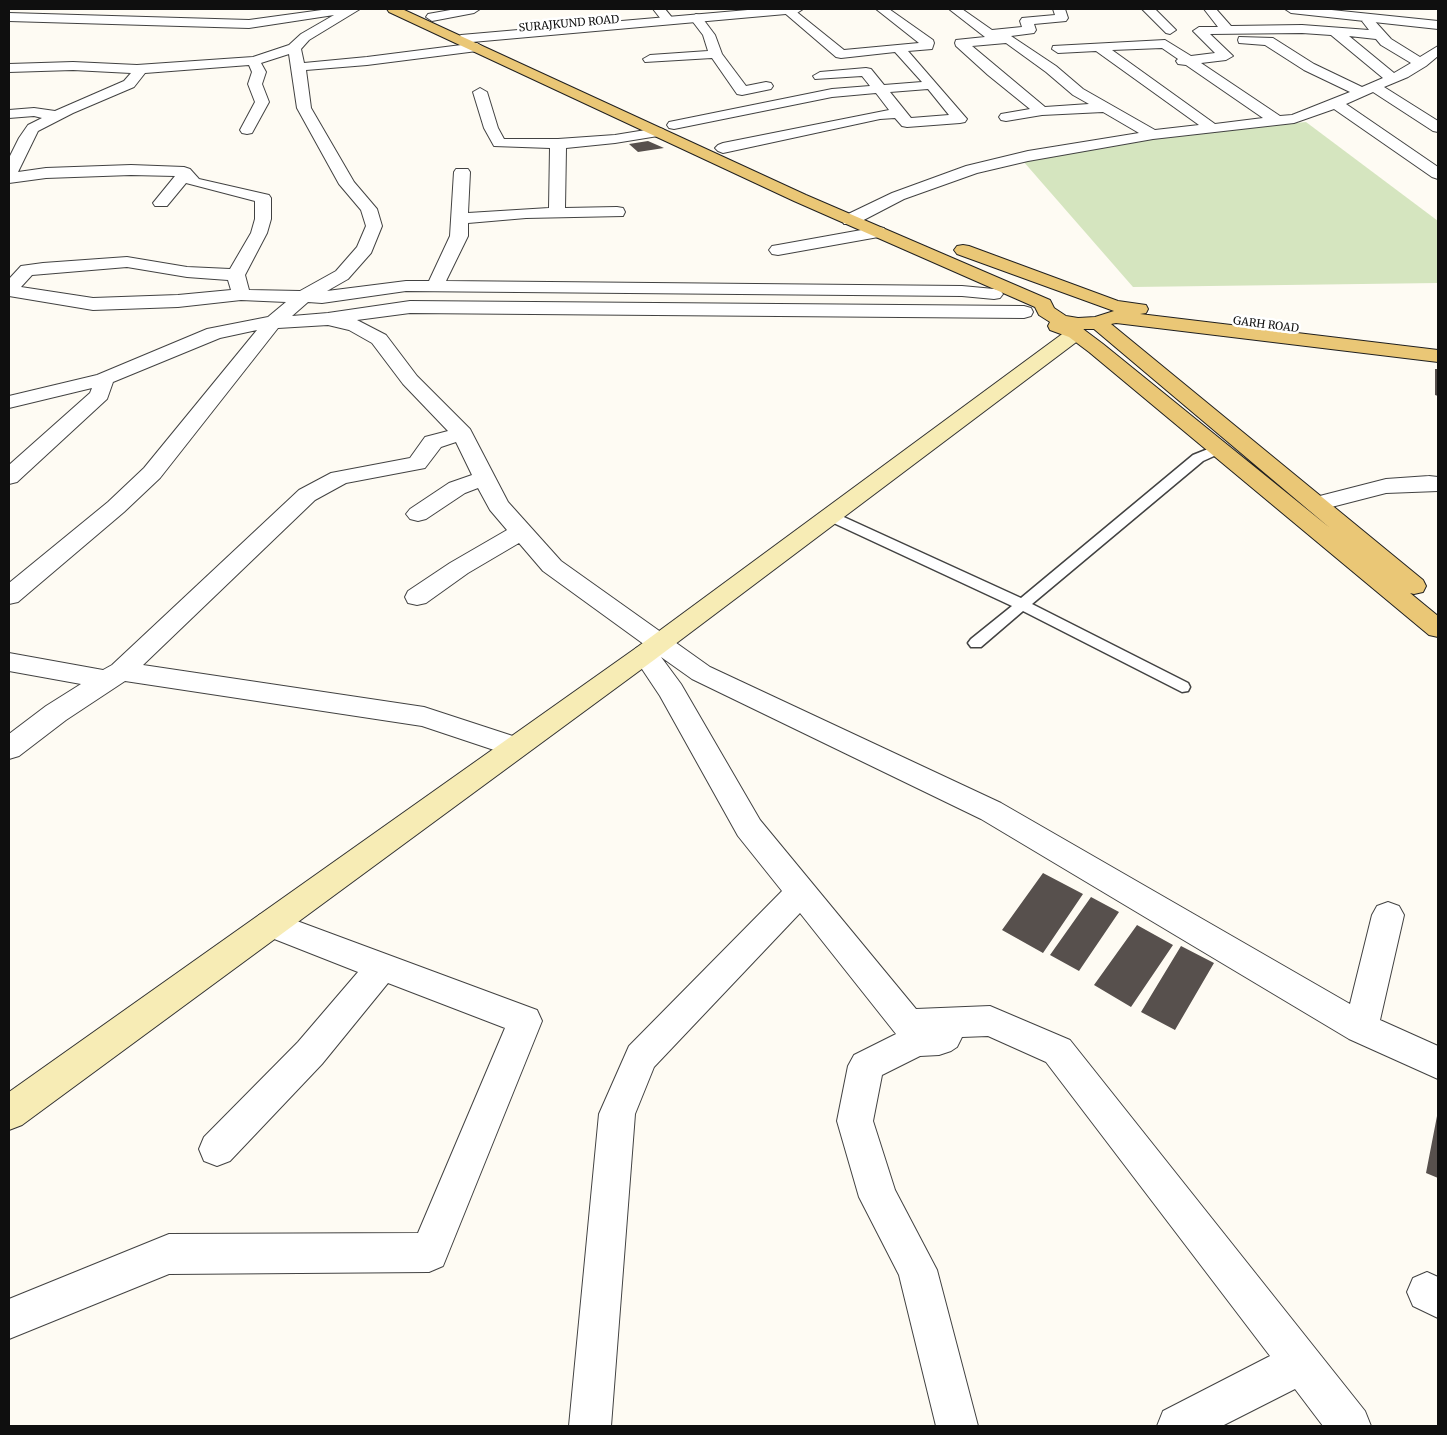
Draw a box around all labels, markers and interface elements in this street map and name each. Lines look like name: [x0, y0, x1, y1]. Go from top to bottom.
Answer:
street label: SURAJKUND ROAD: [518, 13, 620, 35]
street label: GARH ROAD: [1232, 314, 1300, 336]

